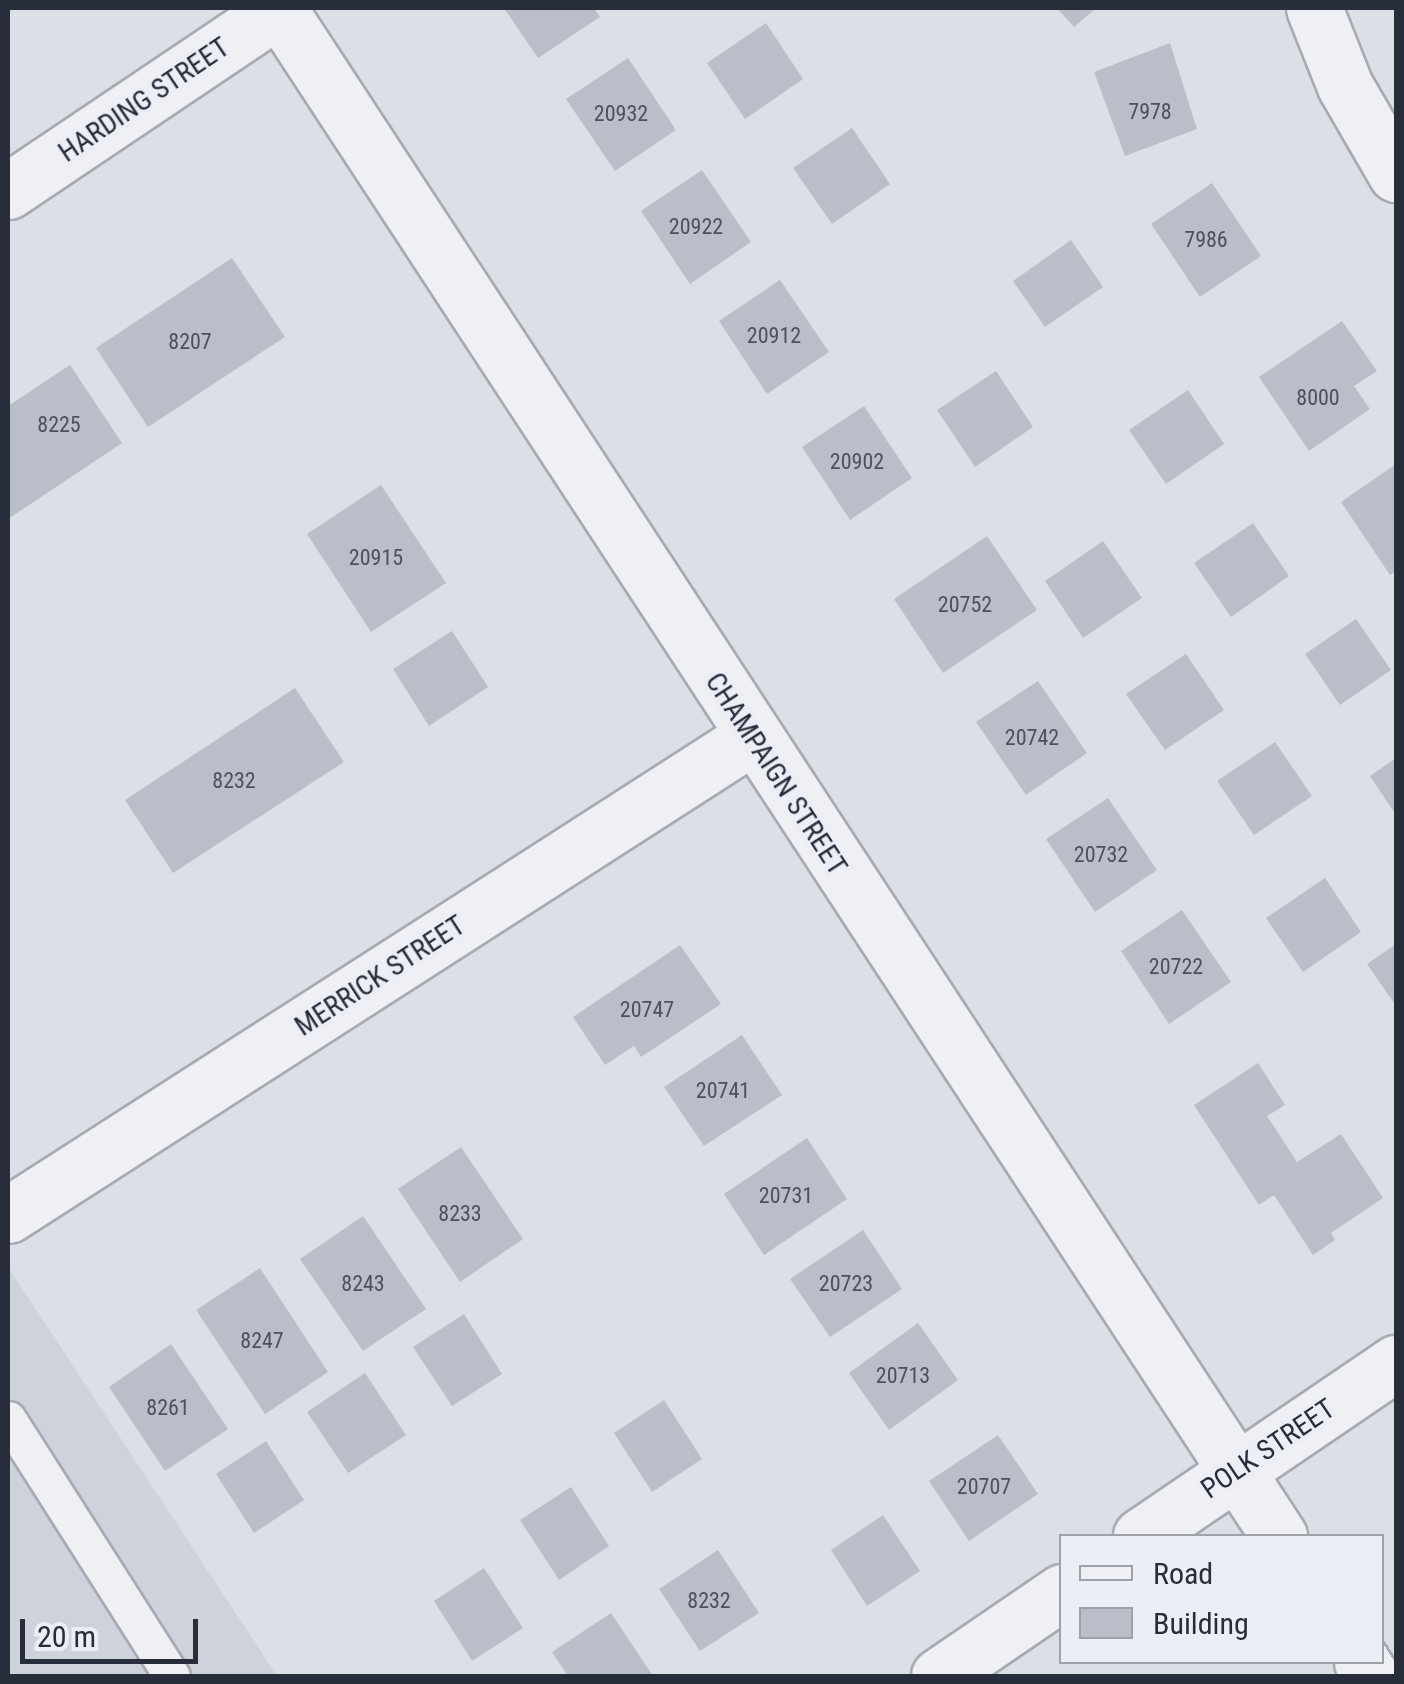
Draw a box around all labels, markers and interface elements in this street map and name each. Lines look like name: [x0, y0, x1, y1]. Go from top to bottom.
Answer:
street label: HARDING STREET: [52, 31, 236, 169]
house number: 7978: [1128, 99, 1172, 125]
house number: 20932: [594, 101, 648, 127]
house number: 20922: [669, 214, 723, 240]
house number: 7986: [1184, 227, 1228, 253]
house number: 20912: [747, 323, 801, 349]
house number: 8207: [168, 329, 212, 355]
house number: 8000: [1296, 385, 1340, 411]
house number: 8225: [37, 412, 81, 438]
house number: 20902: [830, 449, 884, 475]
house number: 20915: [349, 545, 403, 571]
house number: 20752: [938, 592, 992, 618]
street label: CHAMPAIGN STREET: [698, 667, 854, 881]
house number: 20742: [1005, 725, 1059, 751]
house number: 8232: [212, 768, 256, 794]
house number: 20732: [1074, 842, 1128, 868]
street label: MERRICK STREET: [289, 909, 471, 1043]
house number: 20722: [1149, 954, 1203, 980]
house number: 20747: [620, 997, 674, 1023]
house number: 20741: [696, 1078, 750, 1104]
house number: 20731: [759, 1183, 813, 1209]
house number: 8233: [438, 1201, 482, 1227]
house number: 8243: [341, 1271, 385, 1297]
house number: 20723: [819, 1271, 873, 1297]
house number: 8247: [240, 1328, 284, 1354]
house number: 20713: [876, 1363, 930, 1389]
street label: POLK STREET: [1195, 1392, 1341, 1506]
house number: 8261: [146, 1395, 190, 1421]
house number: 20707: [957, 1474, 1011, 1500]
legend: [1059, 1534, 1384, 1664]
text: Road: [1153, 1556, 1213, 1591]
house number: 8232: [687, 1588, 731, 1614]
scale bar: [25, 1599, 202, 1661]
text: Building: [1153, 1606, 1249, 1641]
text: 20 m: [37, 1619, 96, 1654]

